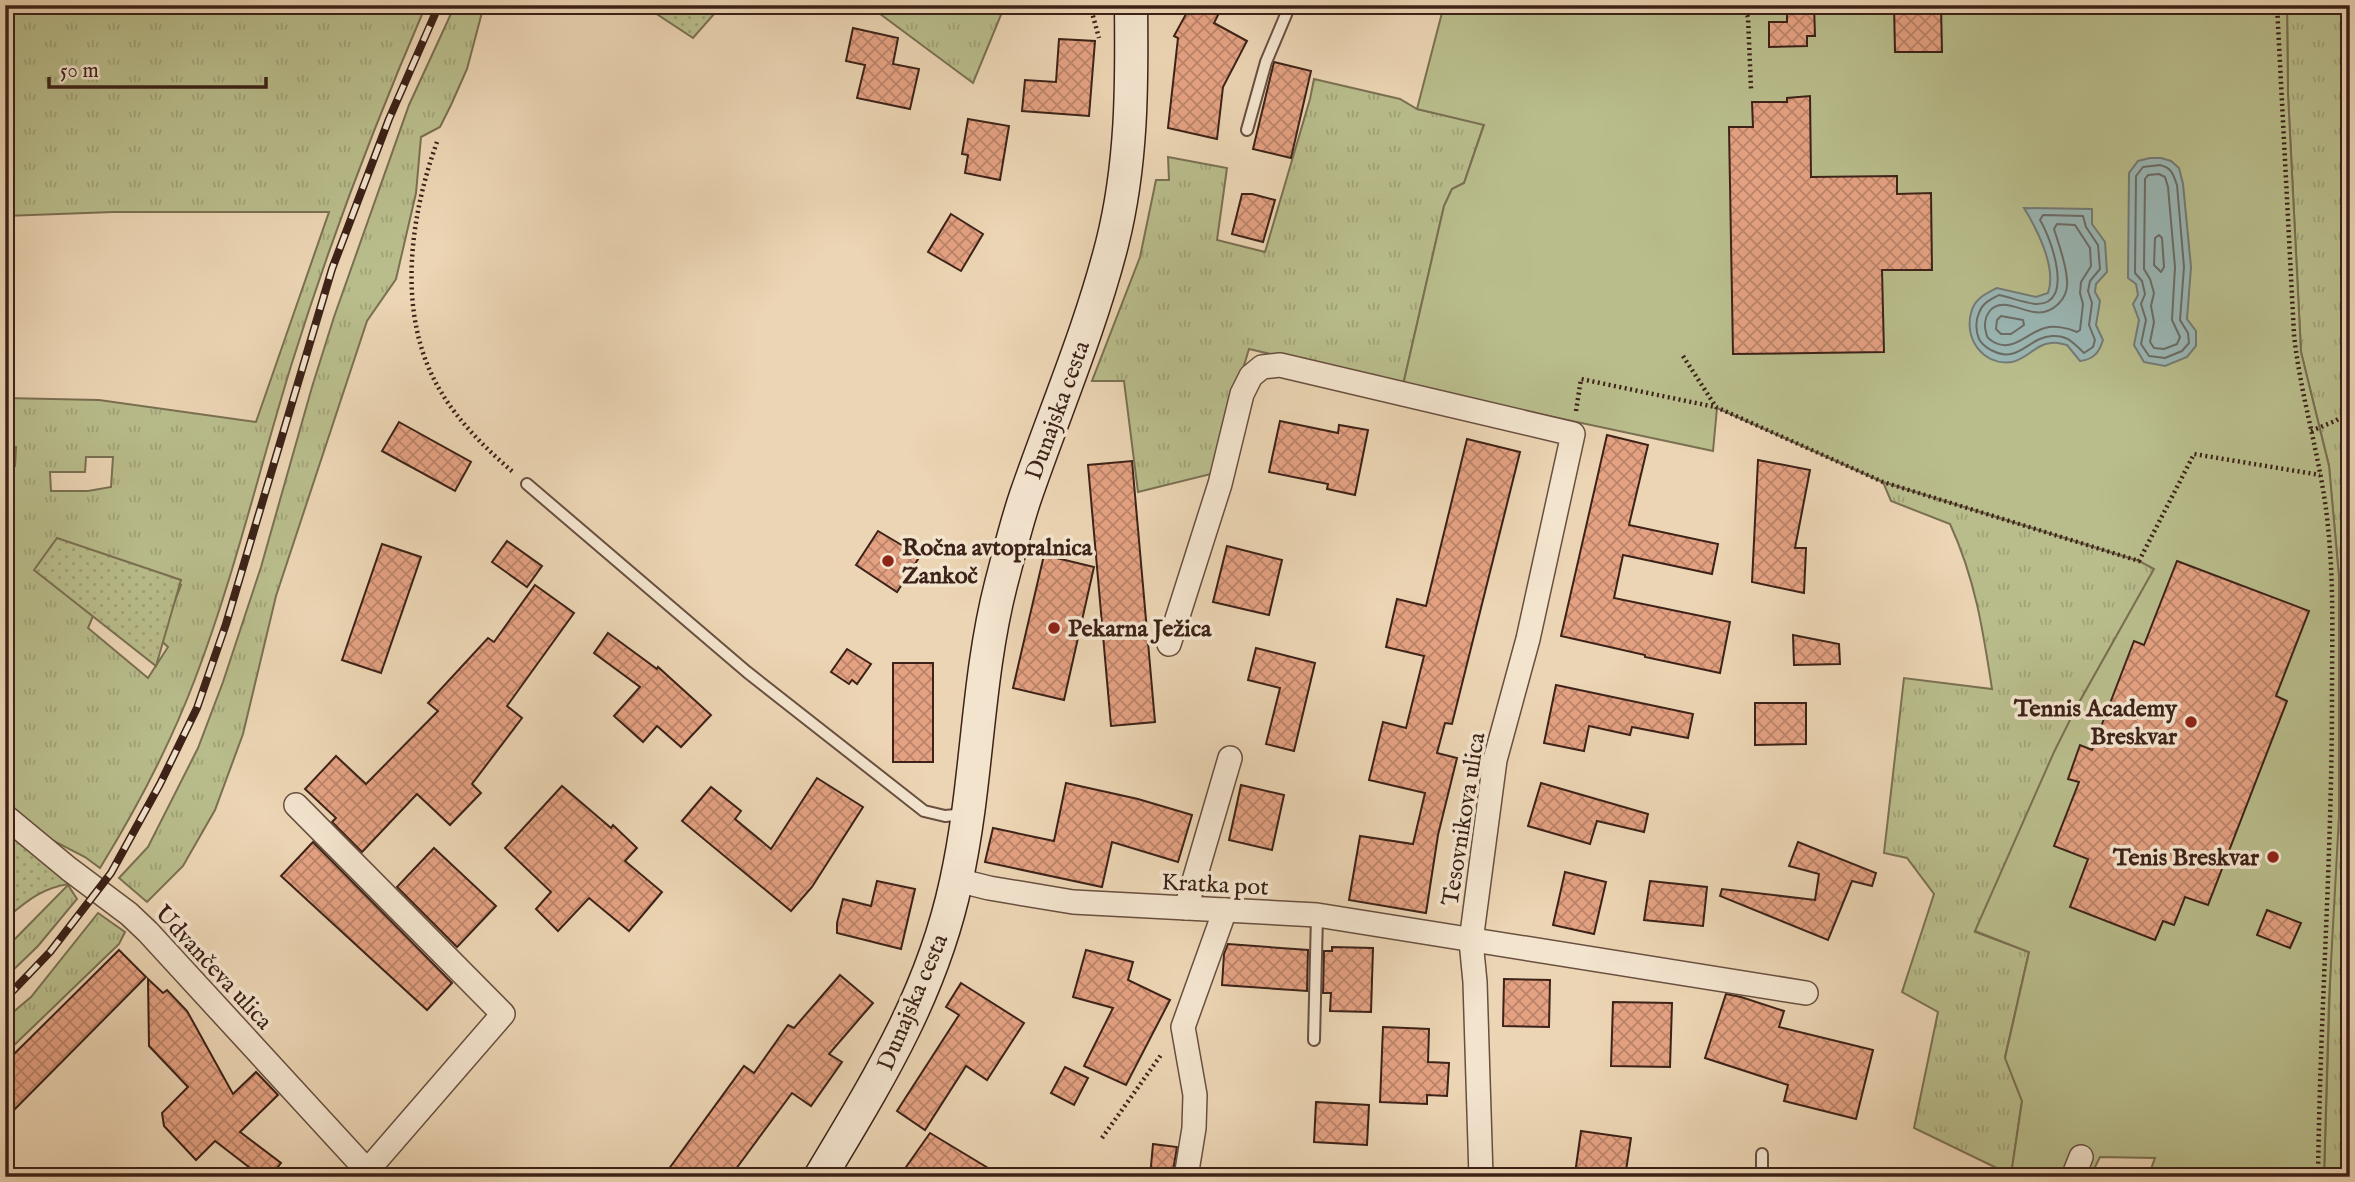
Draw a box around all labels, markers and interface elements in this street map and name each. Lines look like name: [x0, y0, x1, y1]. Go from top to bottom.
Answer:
scale bar: [49, 46, 266, 90]
text: 50 m: [60, 58, 99, 85]
street label: Dunajska cesta: [1019, 336, 1098, 484]
place label: Ročna avtopralnica Zankoč: [902, 533, 1093, 592]
marker: Ročna avtopralnica Zankoč: [880, 553, 896, 569]
place label: Pekarna Ježica: [1068, 614, 1212, 645]
marker: Pekarna Ježica: [1046, 620, 1062, 636]
place label: Tennis Academy Breskvar: [2013, 694, 2178, 753]
marker: Tennis Academy Breskvar: [2183, 714, 2199, 730]
street label: Tesovnikova ulica: [1435, 730, 1494, 908]
place label: Tenis Breskvar: [2112, 843, 2259, 874]
marker: Tenis Breskvar: [2265, 849, 2281, 865]
street label: Kratka pot: [1160, 867, 1269, 904]
street label: Udvančeva ulica: [147, 899, 279, 1037]
street label: Dunajska cesta: [871, 929, 956, 1076]

